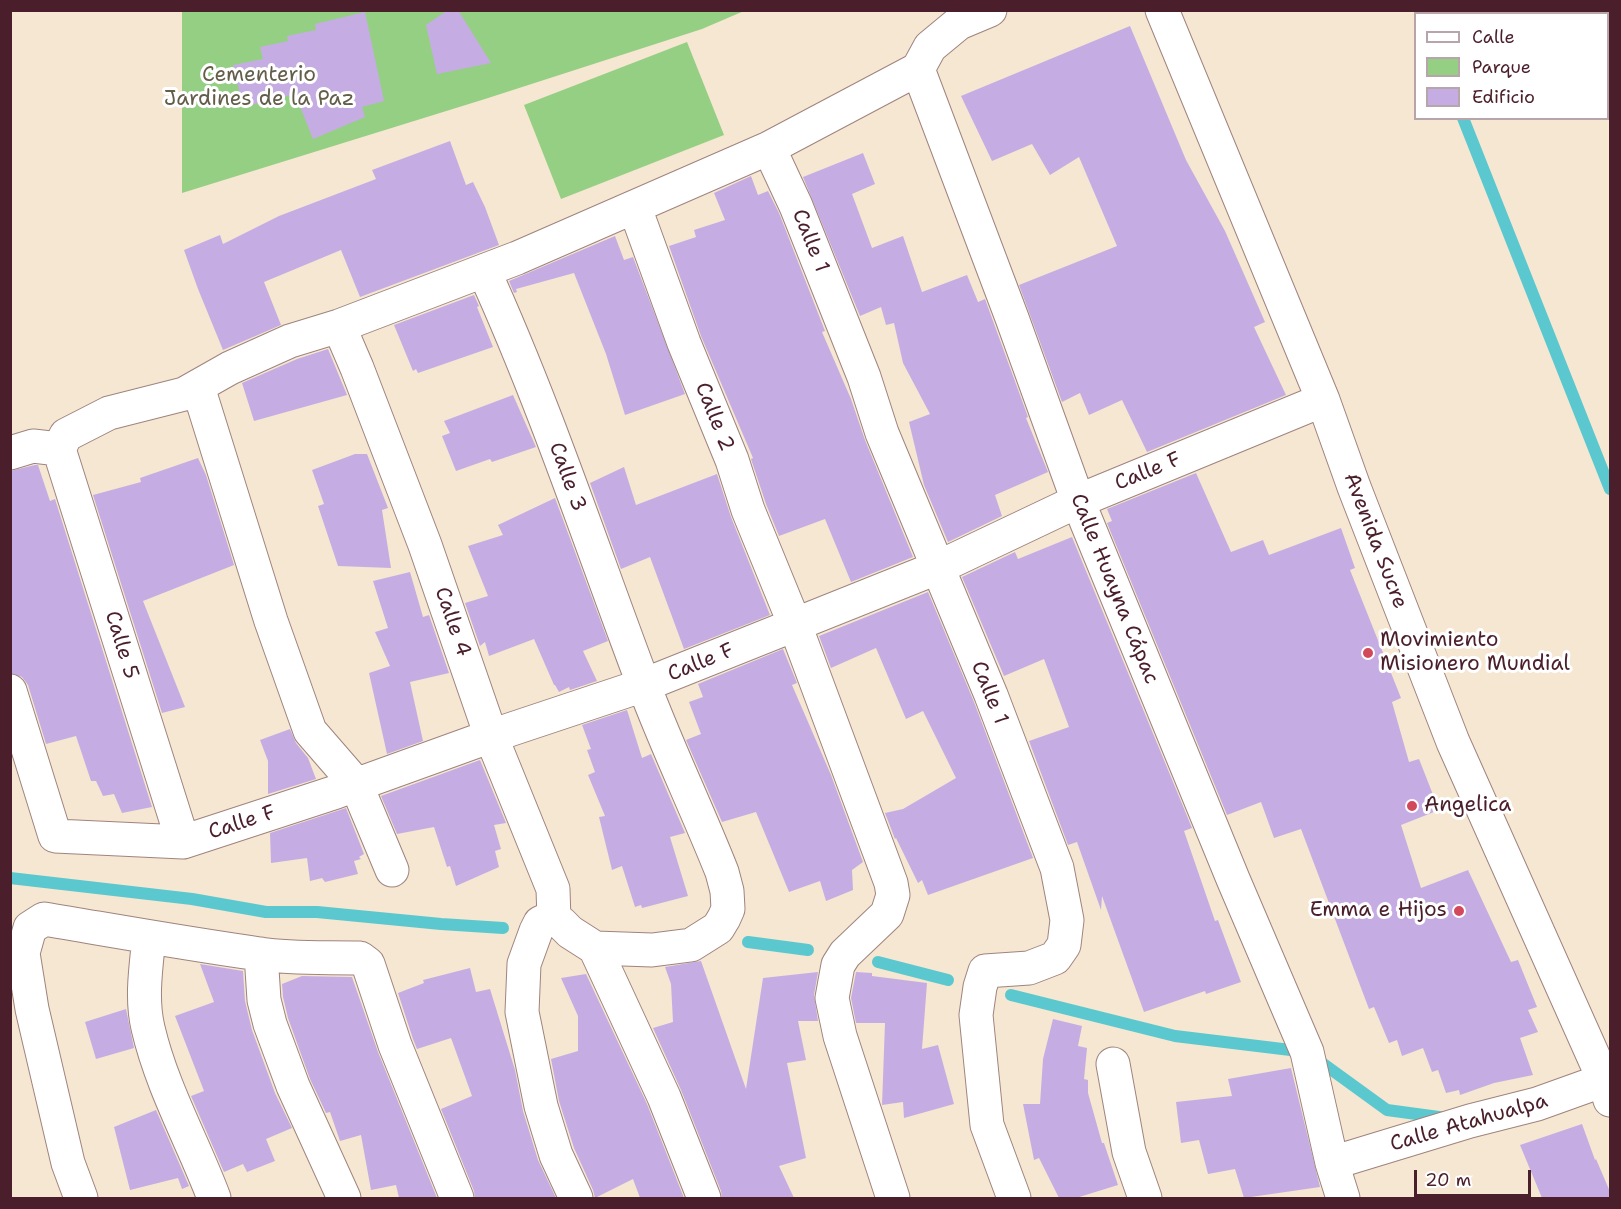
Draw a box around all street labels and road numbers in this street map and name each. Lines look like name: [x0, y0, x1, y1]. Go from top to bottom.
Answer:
street label: Calle 1: [786, 206, 834, 276]
street label: Calle 2: [689, 379, 739, 455]
street label: Calle 3: [543, 439, 591, 515]
street label: Calle F: [1111, 447, 1185, 497]
street label: Avenida Sucre: [1338, 470, 1412, 612]
street label: Calle Huayna Cápac: [1064, 490, 1164, 688]
street label: Calle 4: [428, 584, 476, 660]
street label: Calle 5: [99, 608, 143, 682]
street label: Calle F: [664, 638, 738, 688]
street label: Calle 1: [965, 658, 1013, 728]
street label: Calle F: [205, 800, 279, 846]
street label: Calle Atahualpa: [1387, 1088, 1551, 1158]

